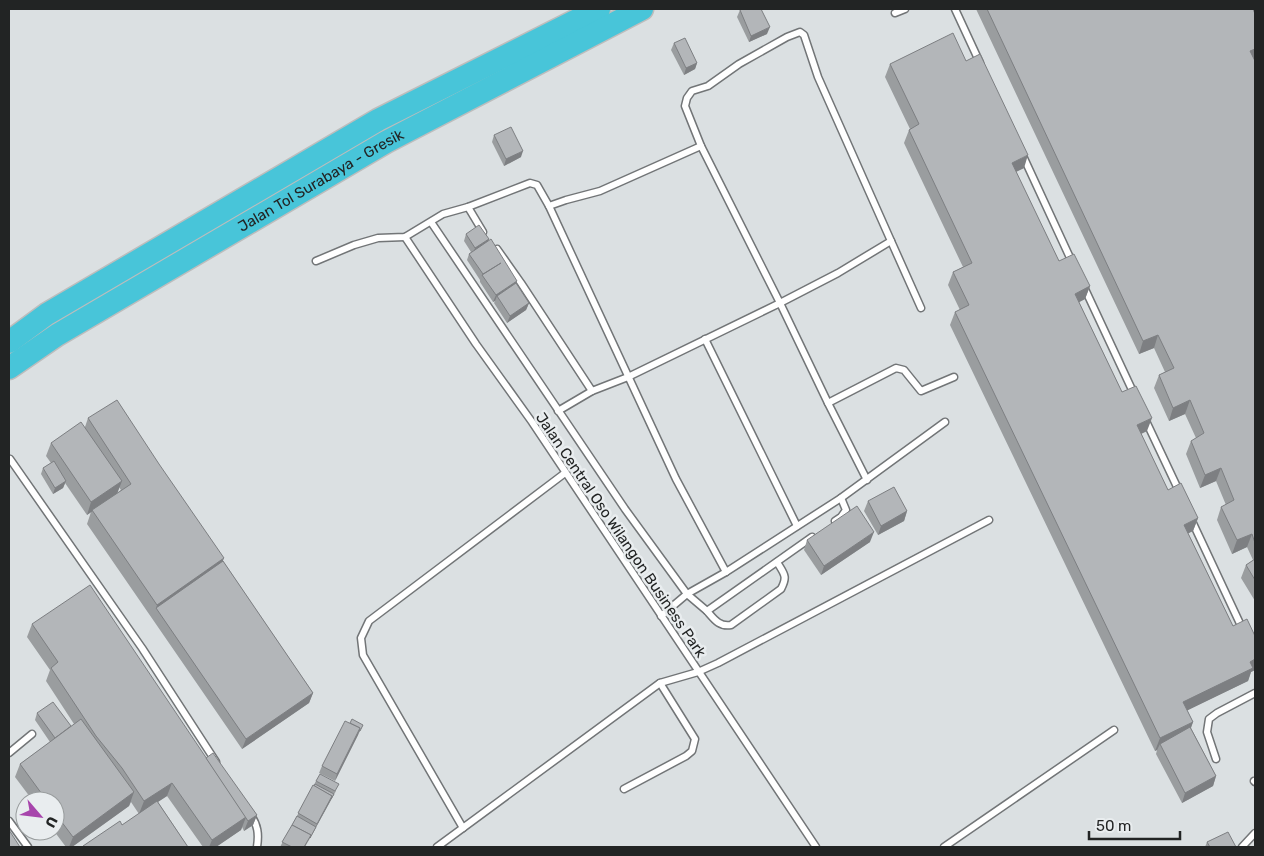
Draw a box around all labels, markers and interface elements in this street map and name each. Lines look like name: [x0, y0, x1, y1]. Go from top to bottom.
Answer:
street label: Jalan Tol Surabaya - Gresik: [235, 125, 407, 236]
street label: Jalan Central Oso Wilangon Business Park: [532, 409, 710, 661]
north arrow: [15, 791, 65, 841]
scale bar: [1089, 808, 1180, 840]
text: U: [41, 813, 61, 830]
text: 50 m: [1096, 817, 1131, 835]

